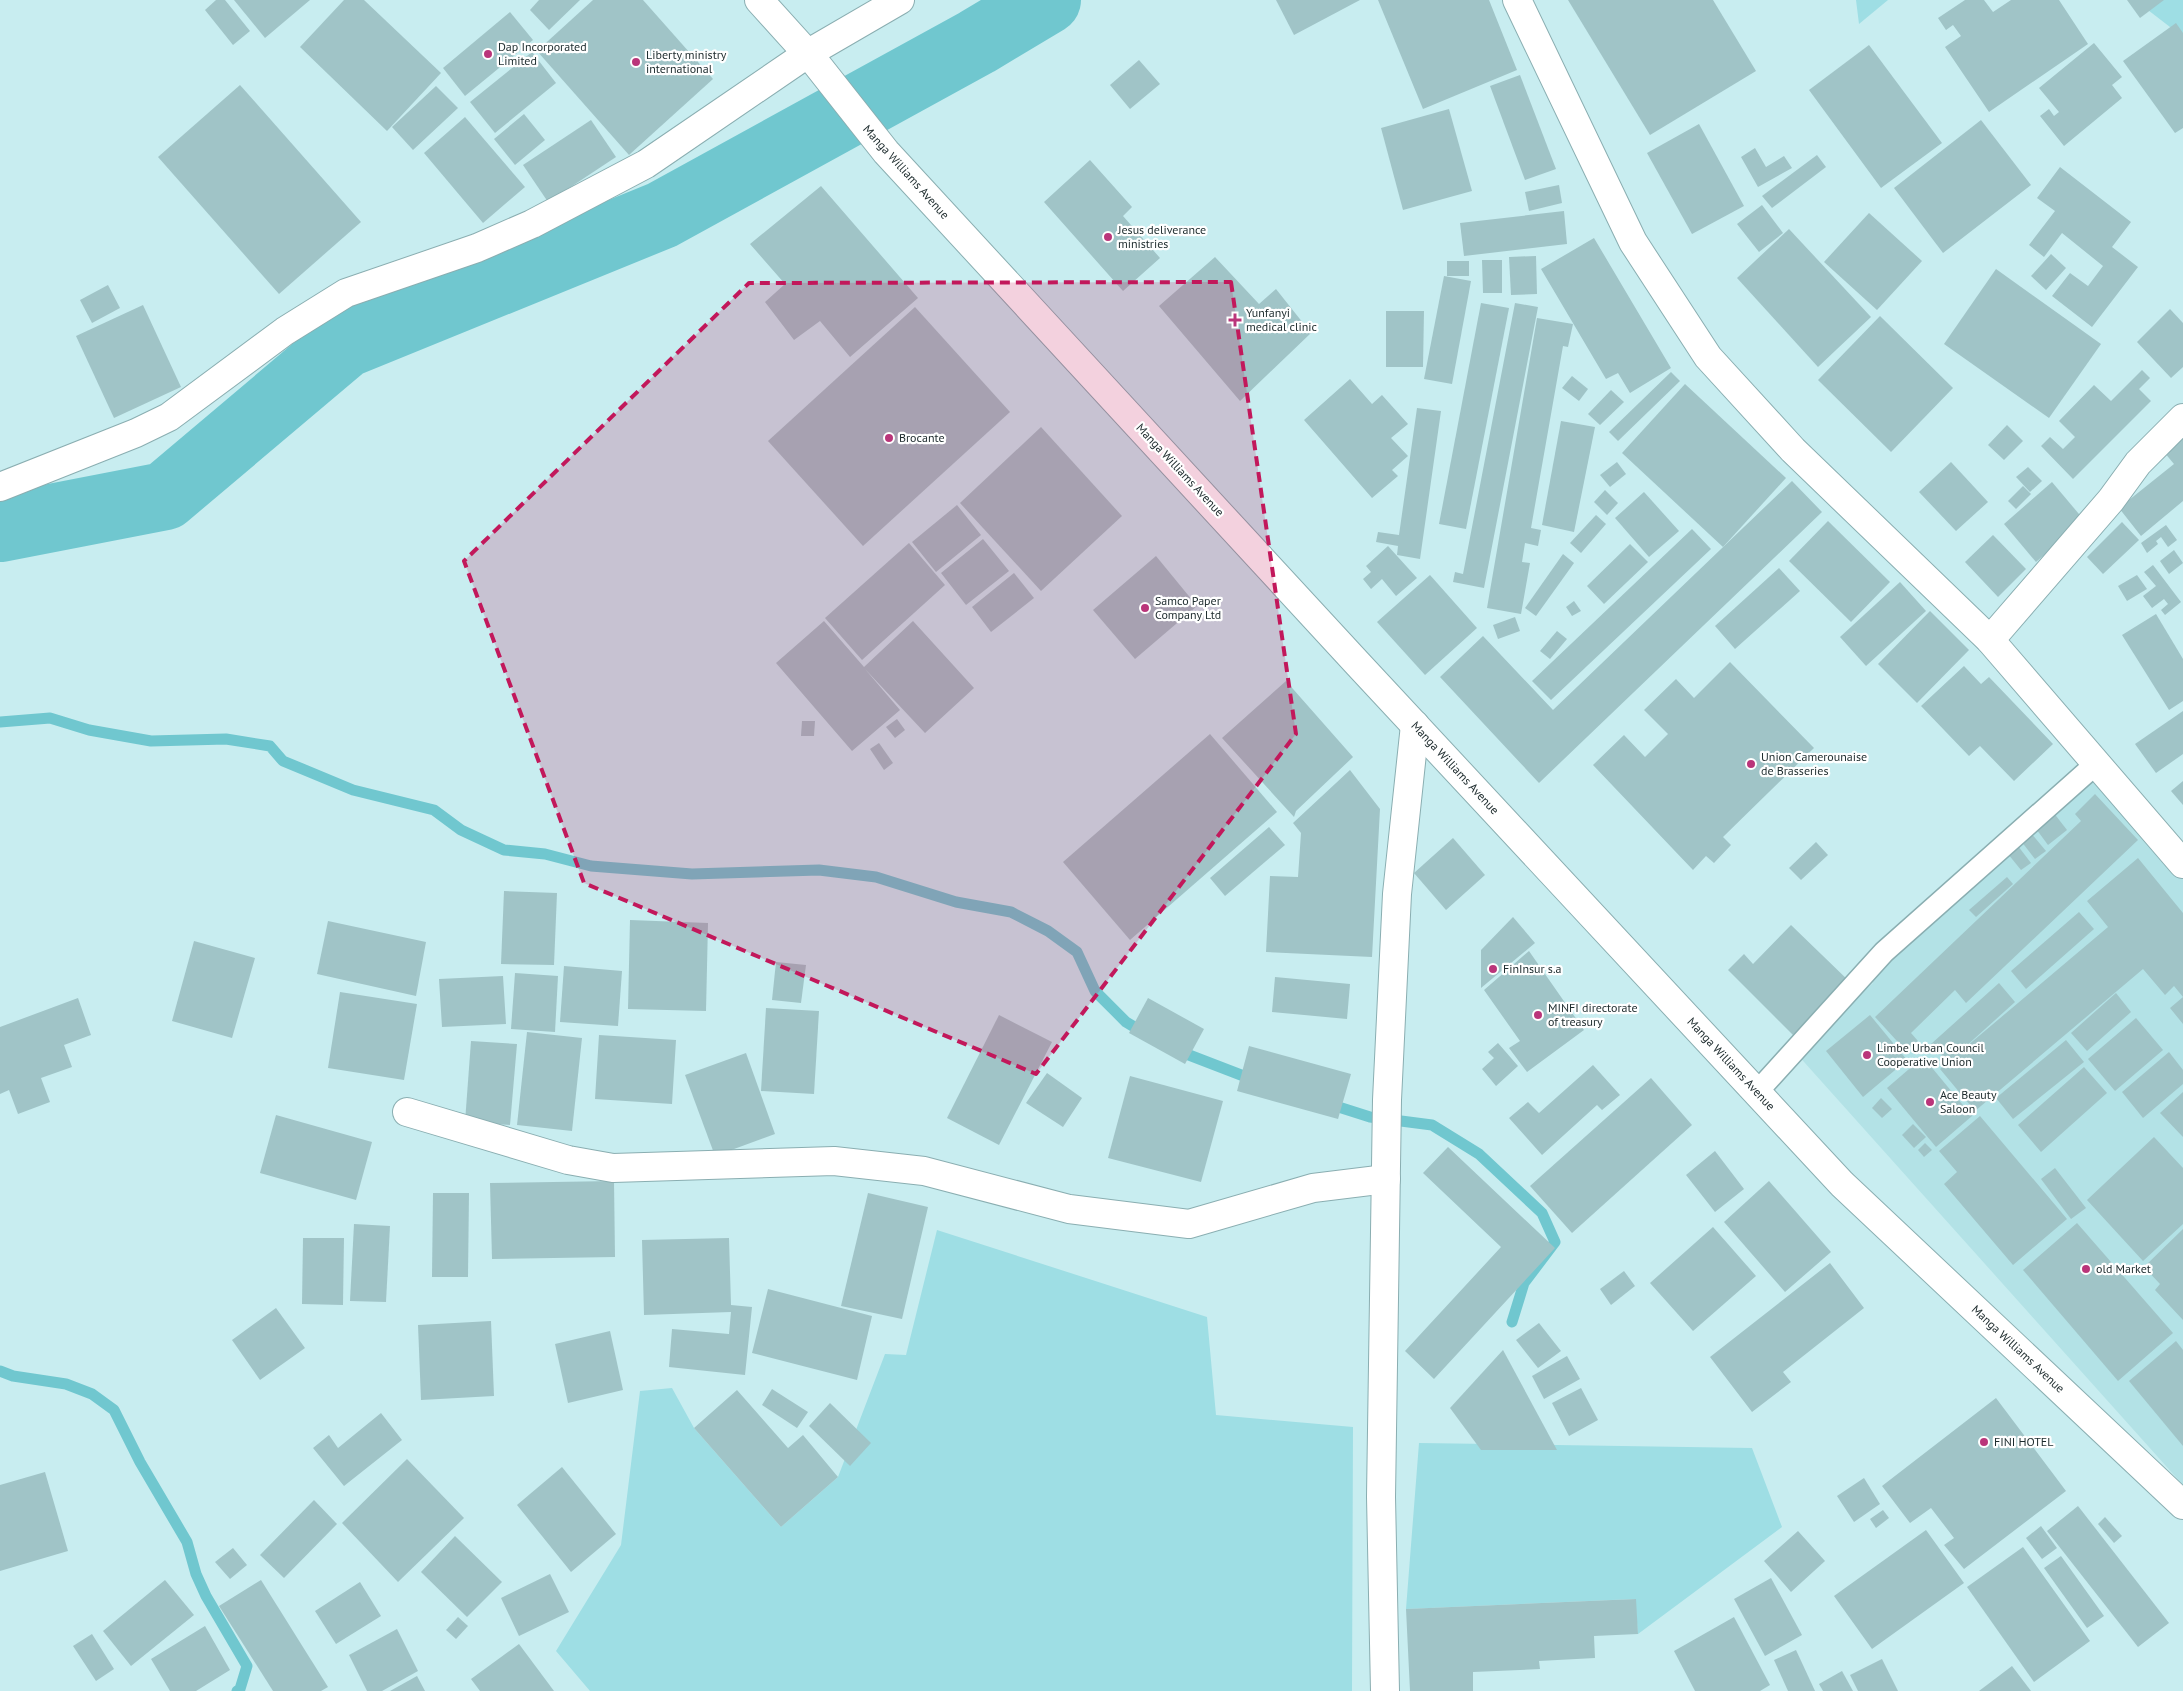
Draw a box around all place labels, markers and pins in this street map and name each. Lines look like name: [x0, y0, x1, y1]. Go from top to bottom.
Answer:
place label: Dap Incorporated Limited: [498, 39, 587, 68]
place label: Liberty ministry international: [646, 47, 727, 76]
marker: Dap Incorporated Limited: [482, 48, 494, 60]
marker: Liberty ministry international: [630, 56, 642, 68]
place label: Jesus deliverance ministries: [1117, 222, 1206, 251]
marker: Jesus deliverance ministries: [1102, 231, 1114, 243]
place label: Yunfanyi medical clinic: [1246, 305, 1317, 334]
marker: Yunfanyi medical clinic: [1228, 313, 1242, 327]
place label: Brocante: [899, 430, 944, 445]
marker: Brocante: [883, 432, 895, 444]
place label: Samco Paper Company Ltd: [1155, 593, 1221, 622]
marker: Samco Paper Company Ltd: [1139, 602, 1151, 614]
place label: Union Camerounaise de Brasseries: [1761, 749, 1867, 778]
marker: Union Camerounaise de Brasseries: [1745, 758, 1757, 770]
place label: FinInsur s.a: [1503, 961, 1561, 976]
marker: FinInsur s.a: [1487, 963, 1499, 975]
place label: MINFI directorate of treasury: [1548, 1000, 1638, 1029]
marker: MINFI directorate of treasury: [1532, 1009, 1544, 1021]
place label: Limbe Urban Council Cooperative Union: [1877, 1040, 1985, 1069]
marker: Limbe Urban Council Cooperative Union: [1861, 1049, 1873, 1061]
place label: Ace Beauty Saloon: [1940, 1087, 1997, 1116]
marker: Ace Beauty Saloon: [1924, 1096, 1936, 1108]
place label: old Market: [2096, 1261, 2151, 1276]
marker: old Market: [2080, 1263, 2092, 1275]
place label: FINI HOTEL: [1994, 1434, 2053, 1449]
marker: FINI HOTEL: [1978, 1436, 1990, 1448]

